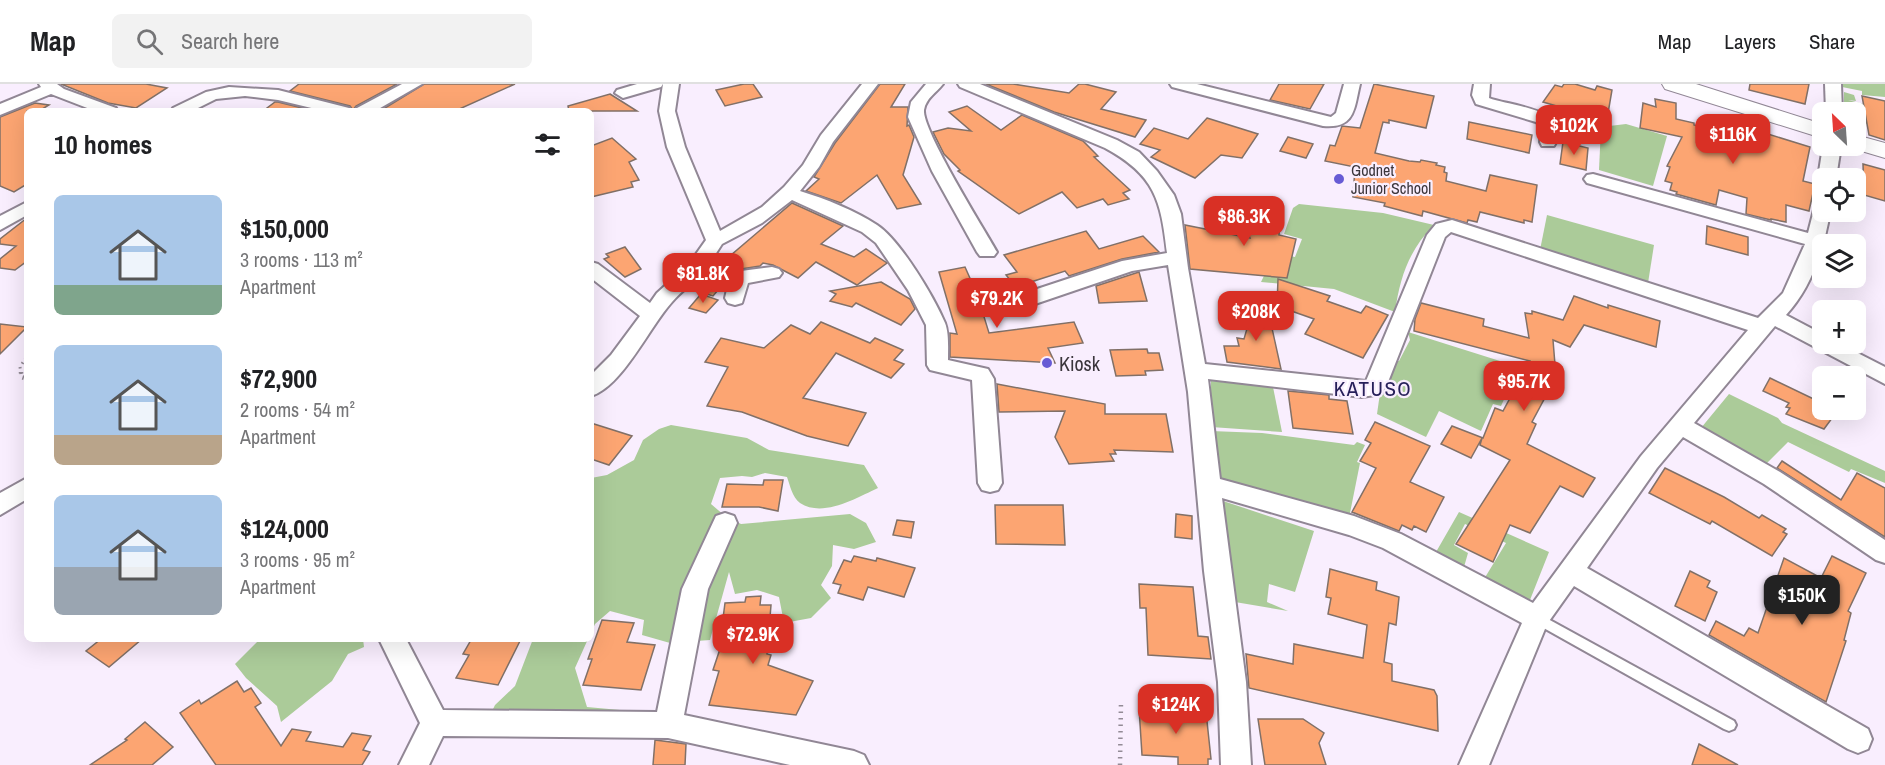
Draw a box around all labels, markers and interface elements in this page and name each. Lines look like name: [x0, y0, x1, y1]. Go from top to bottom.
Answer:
search box: [112, 14, 532, 68]
text: Map: [30, 22, 76, 60]
icon: search: [133, 25, 166, 58]
text: Search here: [181, 26, 279, 56]
text: Map: [1658, 27, 1691, 56]
text: Layers: [1724, 27, 1776, 56]
text: Share: [1809, 27, 1855, 56]
north arrow: [1812, 102, 1866, 156]
map controls: [1812, 102, 1866, 420]
pin: $102K: [1532, 105, 1616, 156]
text: $102K: [1550, 111, 1598, 138]
pin: $116K: [1691, 114, 1775, 165]
text: $116K: [1709, 120, 1757, 147]
text: 10 homes: [54, 127, 152, 162]
icon: filters: [531, 128, 564, 161]
place label: Godnet Junior School: [1351, 159, 1431, 199]
button: locate: [1812, 168, 1866, 222]
marker: Godnet Junior School: [1332, 172, 1346, 186]
pin: $86.3K: [1195, 196, 1293, 247]
text: $86.3K: [1218, 202, 1270, 229]
text: $150,000: [240, 211, 329, 246]
icon: home: [102, 219, 174, 291]
button: layers: [1812, 234, 1866, 288]
text: 3 rooms · 113 m²: [240, 246, 363, 273]
pin: $81.8K: [654, 253, 752, 304]
text: $81.8K: [677, 259, 729, 286]
text: Apartment: [240, 273, 316, 300]
pin: $79.2K: [948, 278, 1046, 329]
text: $79.2K: [971, 284, 1023, 311]
pin: $208K: [1214, 291, 1298, 342]
text: $208K: [1232, 297, 1280, 324]
button: +: [1812, 300, 1866, 354]
place label: Kiosk: [1059, 350, 1101, 377]
marker: Kiosk: [1040, 356, 1054, 370]
text: $72,900: [240, 361, 317, 396]
pin: $95.7K: [1475, 361, 1573, 412]
button: −: [1812, 366, 1866, 420]
text: $95.7K: [1498, 367, 1550, 394]
icon: home: [102, 369, 174, 441]
district label: KATUSO: [1334, 374, 1412, 403]
text: 2 rooms · 54 m²: [240, 396, 355, 423]
text: Apartment: [240, 423, 316, 450]
text: $124,000: [240, 511, 329, 546]
icon: home: [102, 519, 174, 591]
text: 3 rooms · 95 m²: [240, 546, 355, 573]
text: Apartment: [240, 573, 316, 600]
pin: $150K: [1760, 575, 1844, 626]
text: $150K: [1778, 581, 1826, 608]
pin: $72.9K: [704, 614, 802, 665]
text: $72.9K: [727, 620, 779, 647]
pin: $124K: [1134, 684, 1218, 735]
text: $124K: [1152, 690, 1200, 717]

